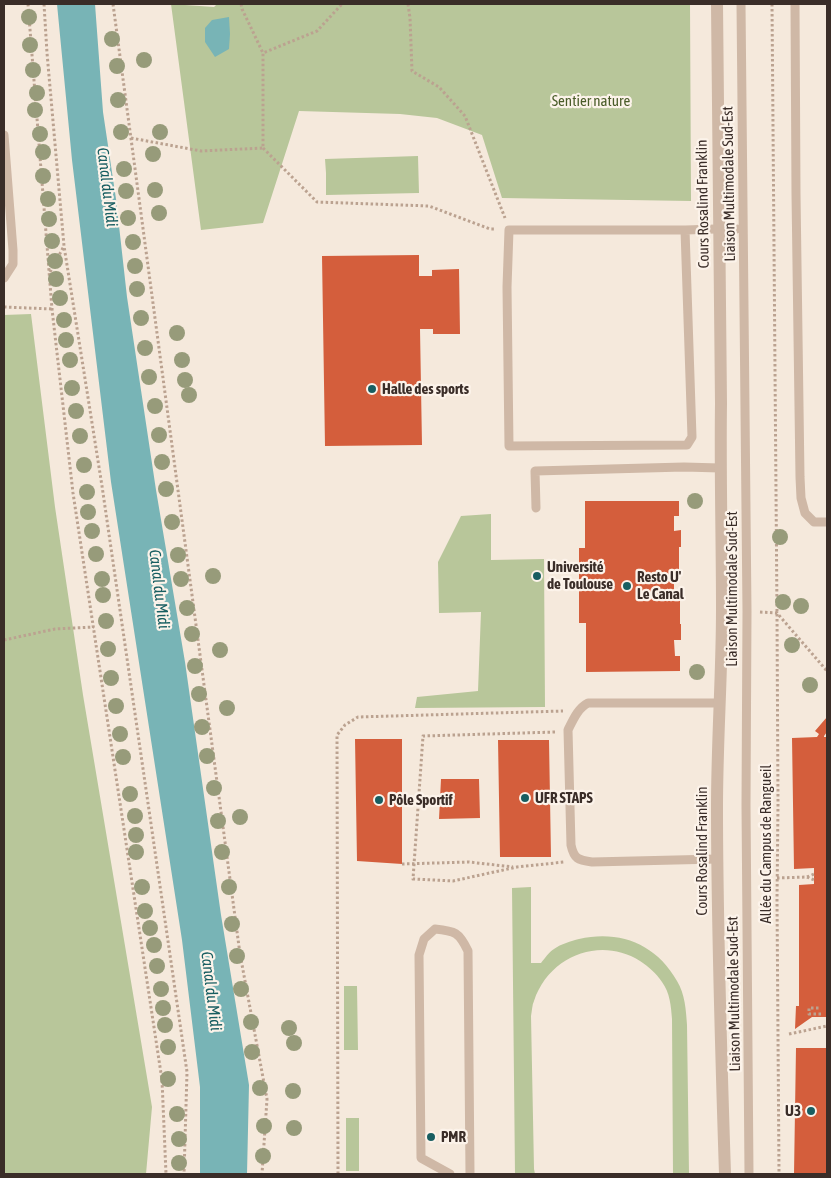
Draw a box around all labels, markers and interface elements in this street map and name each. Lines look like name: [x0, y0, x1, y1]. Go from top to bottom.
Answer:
park label: Sentier nature: [552, 92, 630, 110]
street label: Liaison Multimodale Sud-Est: [719, 106, 739, 262]
street label: Cours Rosalind Franklin: [693, 139, 713, 269]
water label: Canal du Midi: [93, 146, 121, 228]
place label: Halle des sports: [382, 380, 469, 398]
marker: Halle des sports: [366, 383, 378, 395]
street label: Liaison Multimodale Sud-Est: [723, 511, 741, 667]
water label: Canal du Midi: [145, 548, 173, 630]
place label: Université de Toulouse: [547, 558, 613, 593]
place label: Resto U' Le Canal: [637, 568, 684, 603]
marker: Université de Toulouse: [531, 570, 543, 582]
marker: Resto U' Le Canal: [621, 580, 633, 592]
street label: Allée du Campus de Rangueil: [757, 764, 775, 924]
street label: Cours Rosalind Franklin: [693, 787, 711, 915]
place label: UFR STAPS: [535, 789, 593, 807]
place label: Pôle Sportif: [389, 791, 453, 809]
marker: UFR STAPS: [519, 792, 531, 804]
marker: Pôle Sportif: [373, 794, 385, 806]
street label: Liaison Multimodale Sud-Est: [724, 916, 744, 1072]
water label: Canal du Midi: [197, 950, 225, 1032]
place label: U3: [785, 1102, 801, 1120]
marker: U3: [805, 1105, 817, 1117]
place label: PMR: [441, 1128, 466, 1146]
marker: PMR: [425, 1131, 437, 1143]

